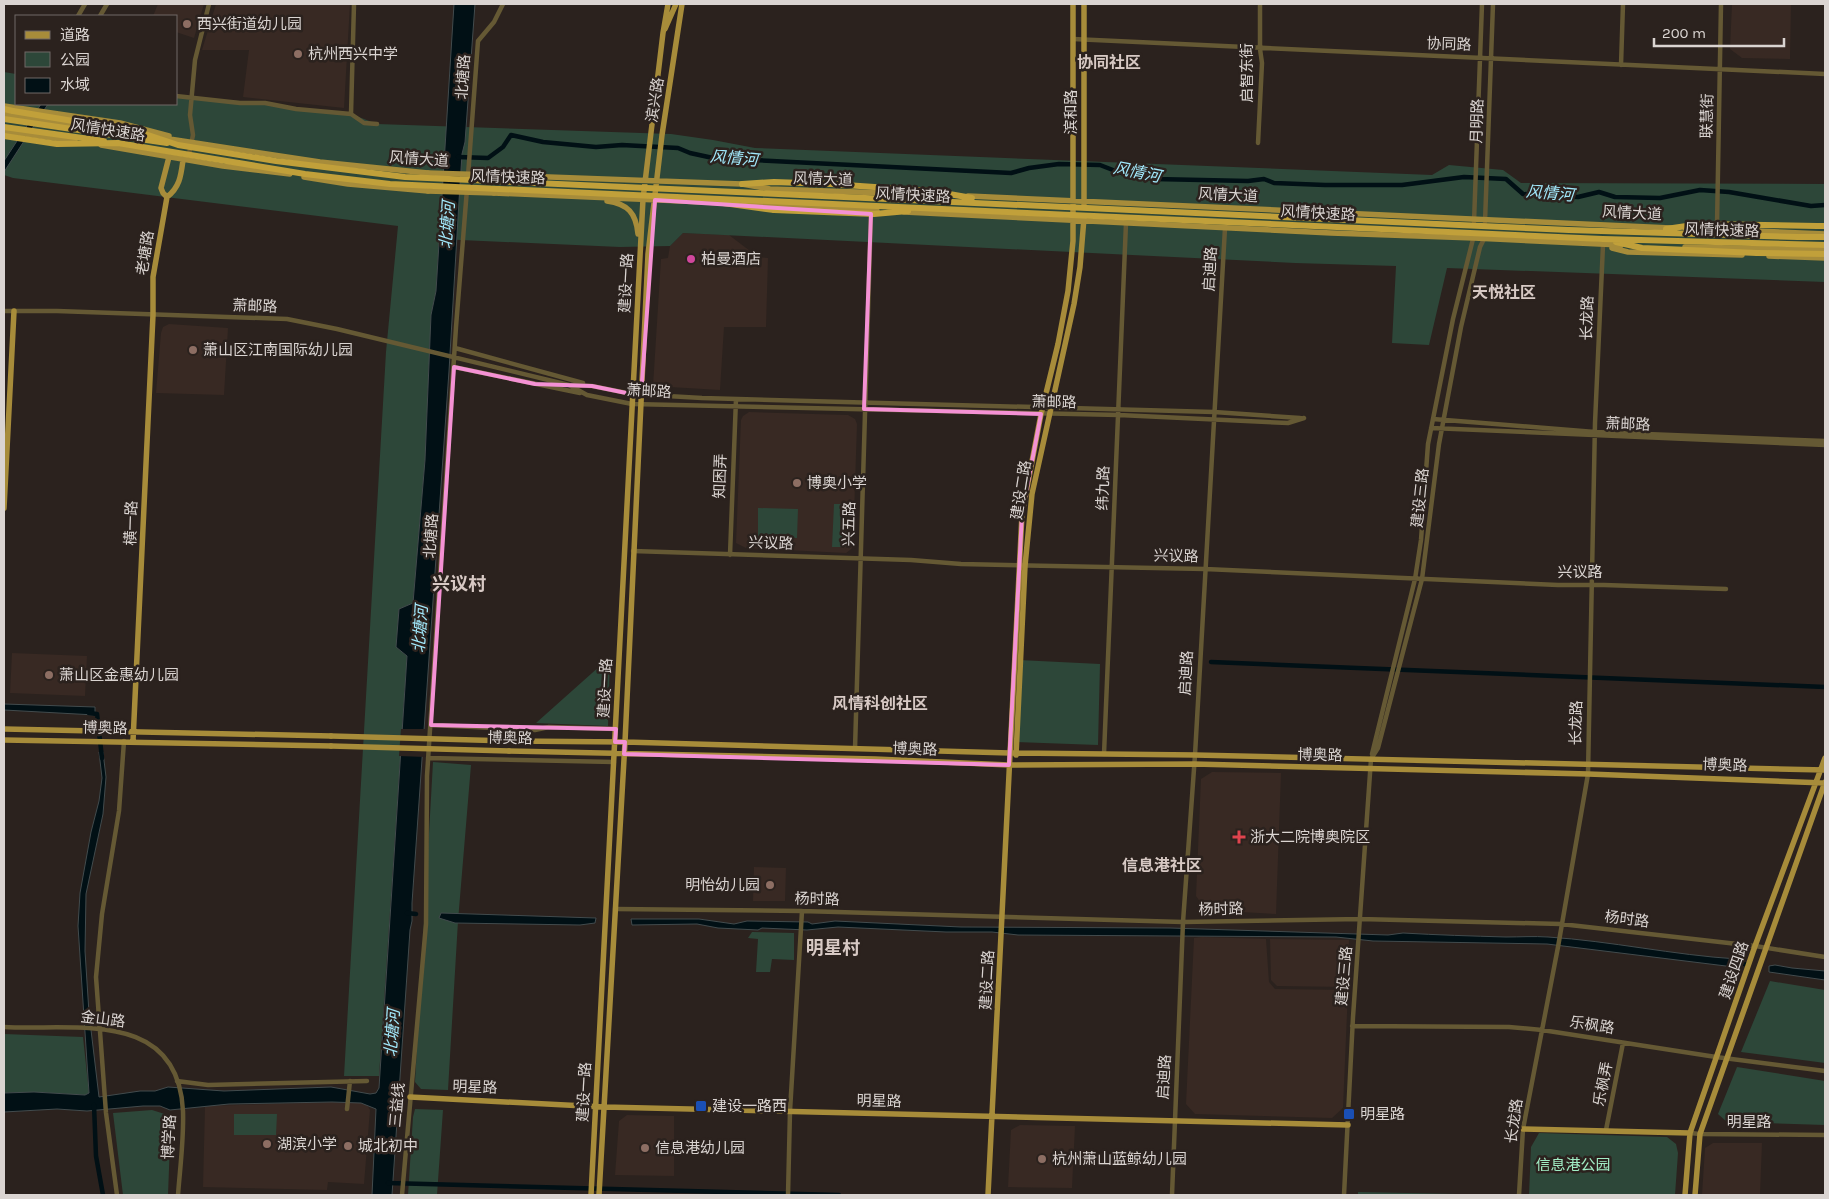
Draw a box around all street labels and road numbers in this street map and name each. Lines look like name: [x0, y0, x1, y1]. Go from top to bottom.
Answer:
street label: 协同路: [1426, 34, 1472, 54]
street label: 启智东街: [1238, 43, 1256, 103]
street label: 北塘路: [452, 54, 474, 100]
street label: 滨兴路: [643, 76, 667, 124]
street label: 滨和路: [1062, 89, 1080, 135]
street label: 联慧街: [1698, 93, 1716, 139]
street label: 月明路: [1467, 98, 1487, 144]
street label: 风情快速路: [70, 115, 146, 145]
street label: 风情大道: [388, 148, 450, 170]
street label: 风情快速路: [470, 167, 546, 187]
street label: 风情大道: [793, 169, 853, 189]
street label: 风情快速路: [875, 184, 951, 206]
street label: 风情大道: [1198, 184, 1258, 206]
street label: 风情快速路: [1280, 202, 1356, 224]
street label: 风情大道: [1602, 202, 1662, 224]
street label: 风情快速路: [1684, 220, 1760, 240]
street label: 老塘路: [133, 229, 157, 277]
street label: 启迪路: [1200, 246, 1220, 292]
street label: 建设一路: [615, 253, 637, 313]
street label: 长龙路: [1577, 295, 1597, 341]
street label: 萧邮路: [232, 296, 278, 316]
street label: 萧邮路: [626, 381, 672, 401]
street label: 萧邮路: [1031, 393, 1077, 411]
street label: 萧邮路: [1605, 414, 1651, 434]
street label: 知困弄: [710, 453, 730, 499]
street label: 建设二路: [1007, 459, 1035, 521]
street label: 纬九路: [1093, 465, 1113, 511]
street label: 建设三路: [1408, 467, 1432, 529]
street label: 横一路: [121, 500, 141, 546]
street label: 兴五路: [840, 501, 858, 547]
street label: 北塘路: [420, 513, 442, 559]
street label: 兴议路: [748, 533, 794, 553]
street label: 兴议路: [1153, 547, 1199, 565]
street label: 兴议路: [1557, 563, 1603, 581]
street label: 启迪路: [1176, 650, 1196, 696]
street label: 建设一路: [594, 658, 616, 718]
street label: 长龙路: [1567, 700, 1585, 746]
street label: 博奥路: [82, 719, 128, 737]
street label: 博奥路: [487, 729, 533, 747]
street label: 博奥路: [892, 739, 938, 759]
street label: 博奥路: [1297, 746, 1343, 764]
street label: 博奥路: [1702, 755, 1748, 775]
street label: 杨时路: [794, 890, 840, 908]
street label: 杨时路: [1198, 900, 1244, 918]
street label: 杨时路: [1604, 907, 1650, 931]
street label: 建设四路: [1716, 939, 1752, 1001]
street label: 建设三路: [1332, 945, 1356, 1007]
street label: 建设二路: [976, 950, 998, 1010]
street label: 金山路: [80, 1007, 126, 1031]
street label: 乐枫路: [1568, 1013, 1616, 1037]
street label: 启迪路: [1154, 1054, 1174, 1100]
street label: 乐枫弄: [1590, 1060, 1616, 1108]
street label: 建设一路: [573, 1062, 595, 1122]
street label: 明星路: [452, 1077, 498, 1097]
street label: 三益线: [386, 1082, 408, 1128]
street label: 明星路: [856, 1092, 902, 1110]
street label: 长龙路: [1502, 1097, 1526, 1145]
street label: 明星路: [1726, 1113, 1772, 1131]
street label: 博学路: [159, 1114, 179, 1160]

